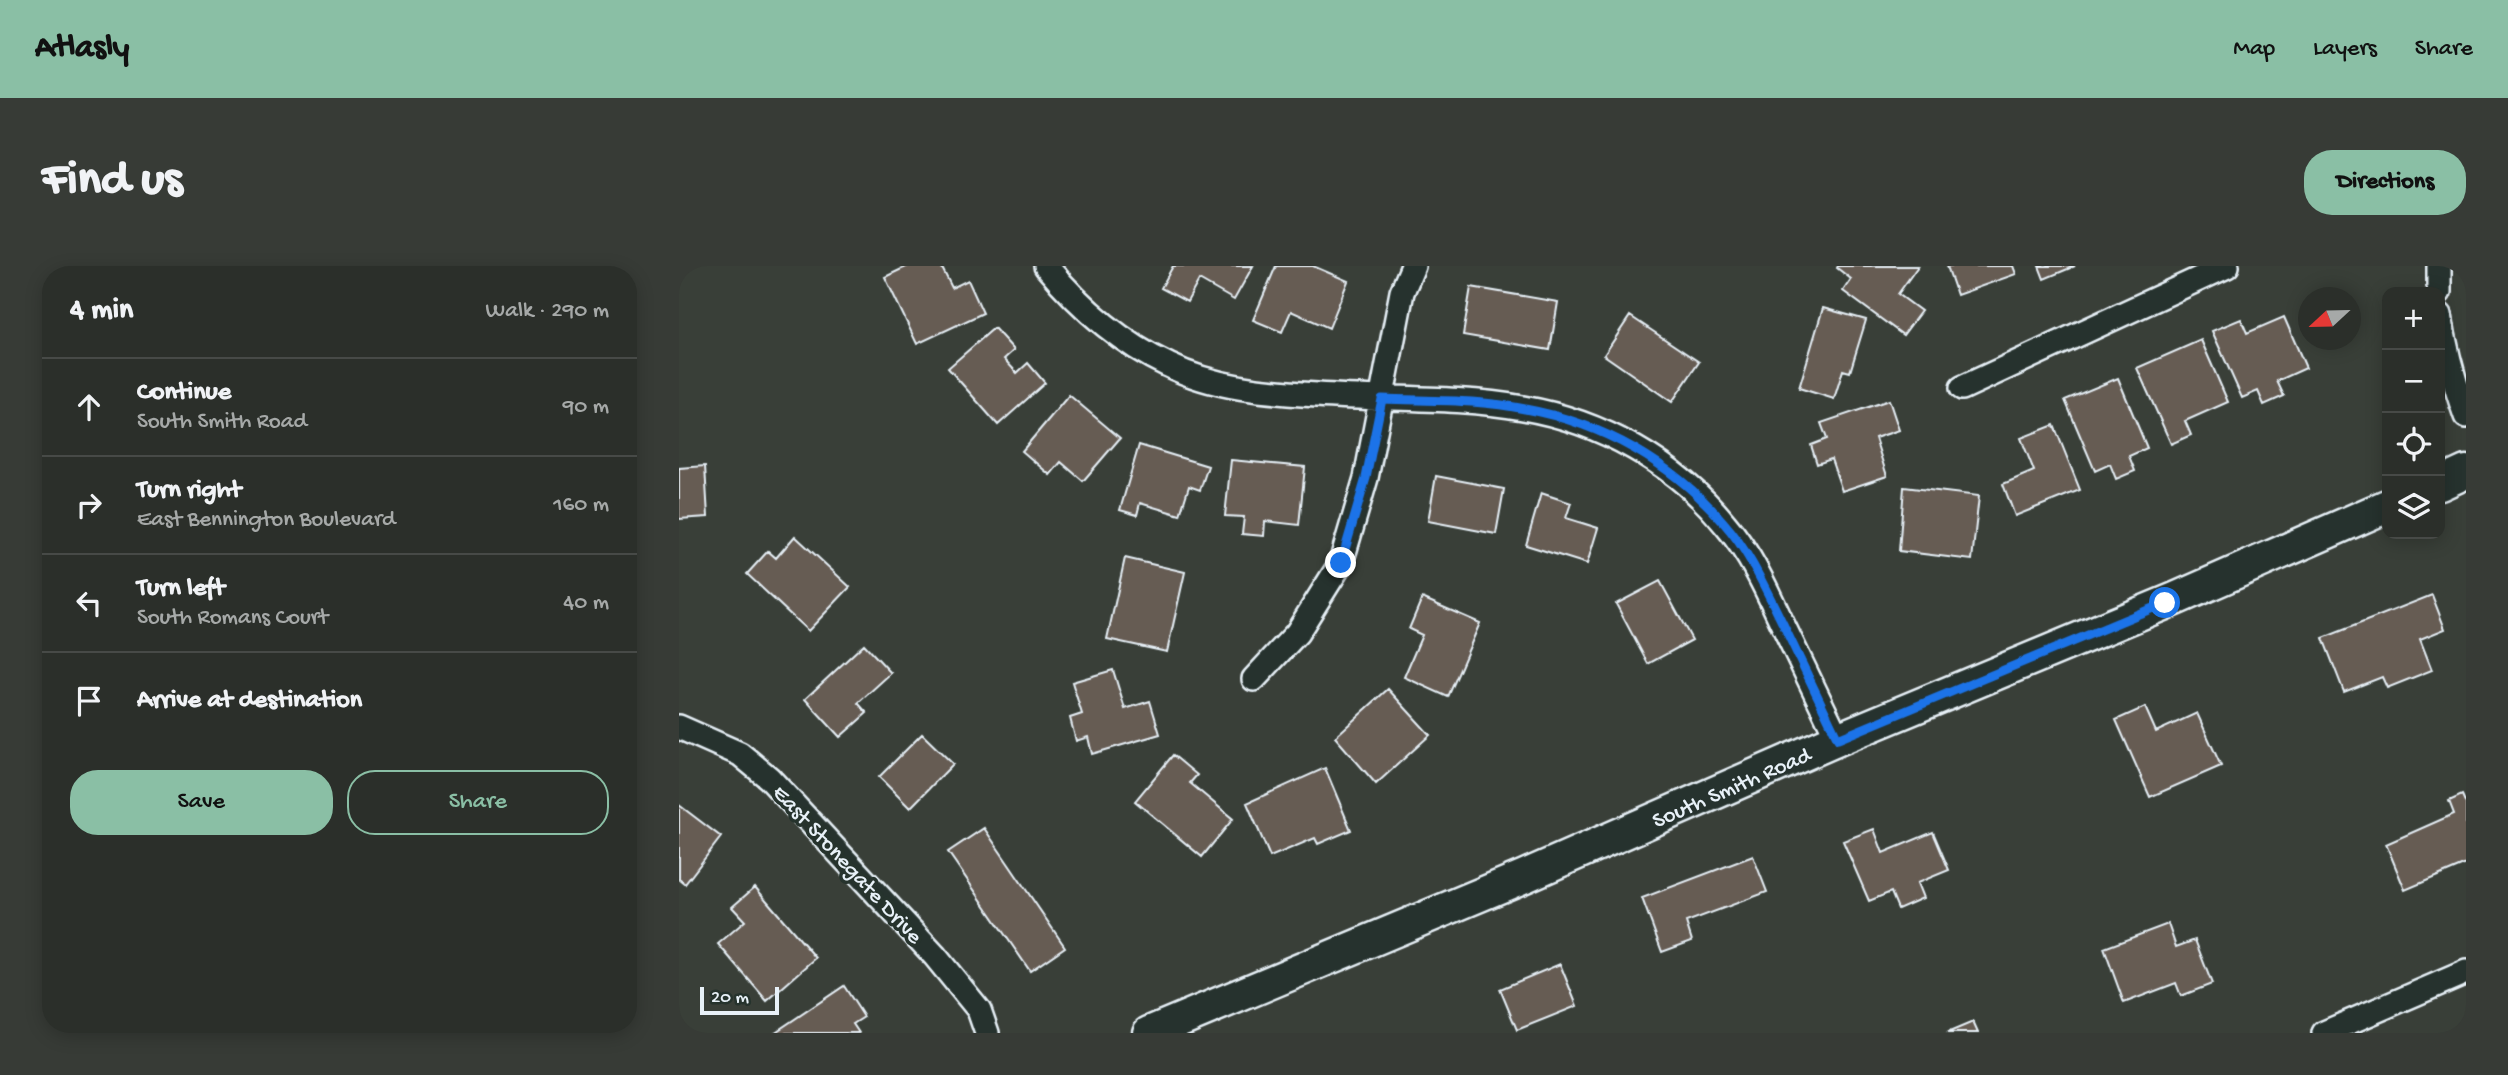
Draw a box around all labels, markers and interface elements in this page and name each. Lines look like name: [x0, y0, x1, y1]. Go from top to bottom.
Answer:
text: Atlasly: [35, 30, 129, 68]
text: Map: [2233, 35, 2275, 64]
text: Layers: [2313, 35, 2377, 64]
text: Share: [2415, 35, 2473, 64]
button: Directions: [2304, 150, 2466, 215]
text: Find us: [42, 153, 182, 211]
north arrow: [2298, 287, 2361, 350]
map controls: [2382, 287, 2445, 539]
button: +: [2382, 287, 2445, 350]
text: 4 min: [70, 294, 133, 329]
text: Walk · 290 m: [486, 298, 609, 325]
button: −: [2382, 350, 2445, 413]
text: Continue: [137, 378, 231, 409]
icon: ahead: [70, 388, 108, 426]
text: 90 m: [563, 394, 609, 421]
text: South Smith Road: [137, 409, 307, 436]
button: locate: [2382, 413, 2445, 476]
text: Turn right: [137, 476, 241, 507]
button: layers: [2382, 476, 2445, 539]
icon: right: [70, 486, 108, 524]
text: 160 m: [553, 492, 609, 519]
text: East Bennington Boulevard: [137, 507, 396, 534]
route end: [1325, 547, 1356, 578]
text: Turn left: [137, 574, 225, 605]
icon: left: [70, 584, 108, 622]
route start: [2149, 587, 2180, 618]
text: 40 m: [563, 590, 609, 617]
text: South Romans Court: [137, 605, 328, 632]
icon: arrive: [70, 682, 108, 720]
text: Arrive at destination: [137, 686, 362, 717]
street label: South Smith Road: [1649, 742, 1817, 836]
button: Save: [70, 770, 333, 835]
button: Share: [347, 770, 609, 835]
street label: East Stonegate Drive: [766, 780, 928, 951]
scale bar: [700, 984, 779, 1016]
text: 20 m: [711, 987, 749, 1010]

